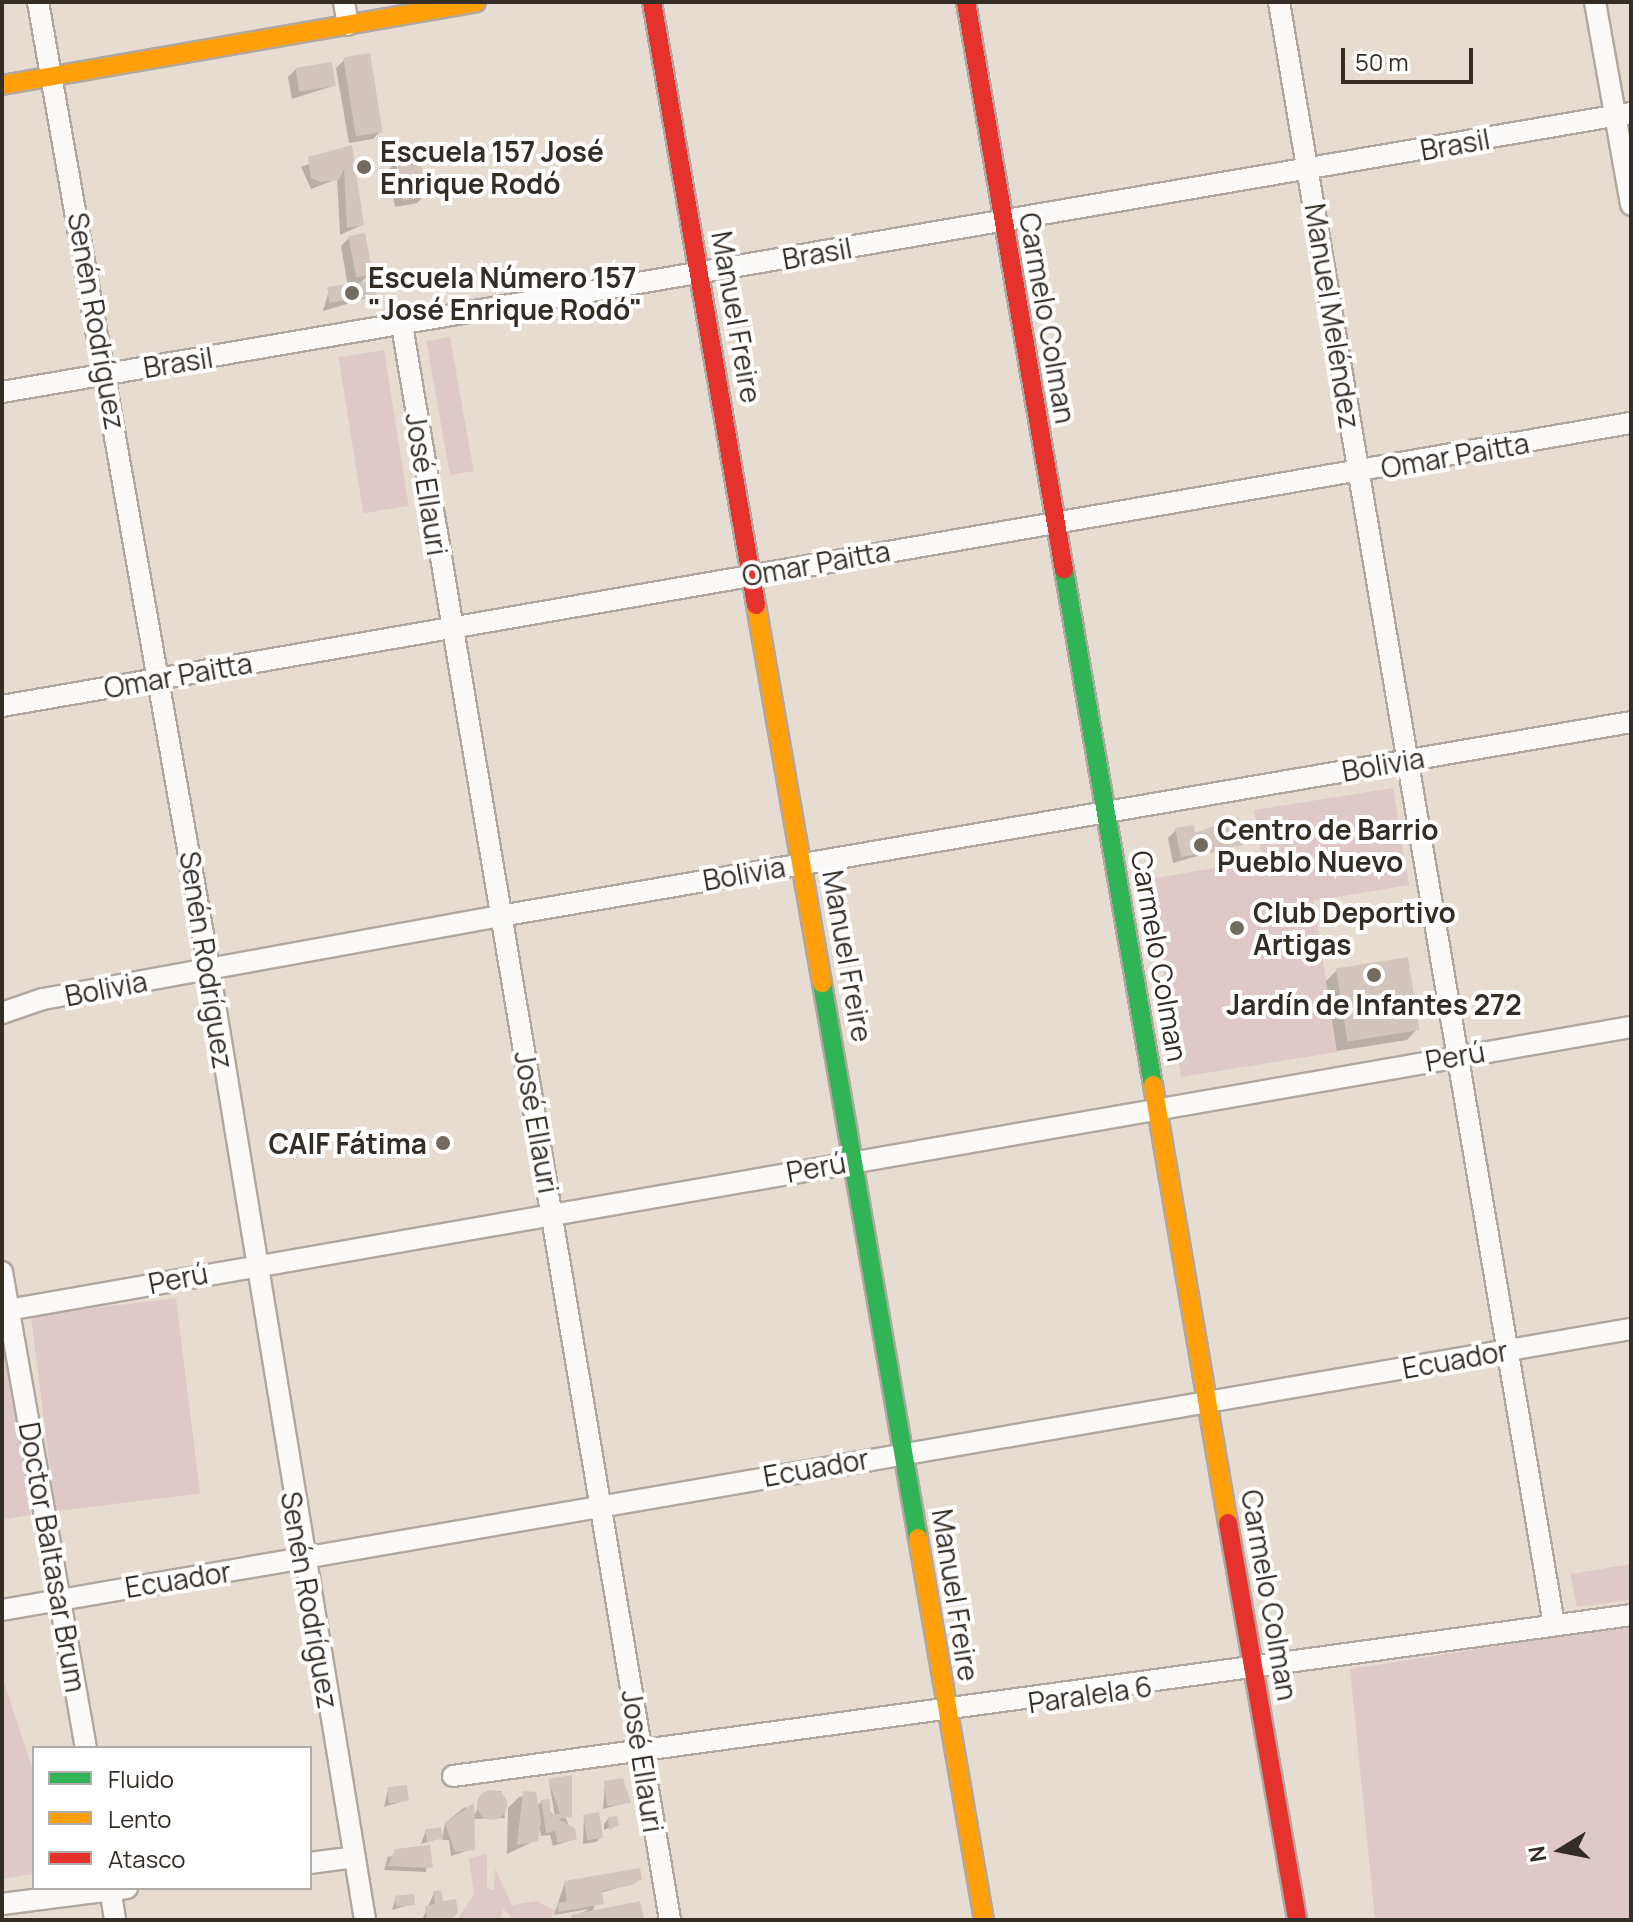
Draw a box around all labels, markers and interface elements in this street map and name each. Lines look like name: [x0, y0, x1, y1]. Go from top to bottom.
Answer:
scale bar: [1345, 32, 1477, 82]
text: 50 m: [1355, 45, 1409, 78]
street label: Brasil: [1418, 121, 1492, 167]
place label: Escuela 157 José Enrique Rodó: [380, 134, 604, 200]
marker: Escuela 157 José Enrique Rodó: [355, 158, 373, 176]
street label: Manuel Meléndez: [1299, 201, 1367, 431]
street label: Senén Rodríguez: [61, 210, 133, 432]
street label: Carmelo Colman: [1013, 210, 1083, 426]
street label: Manuel Freire: [705, 228, 769, 406]
street label: Brasil: [780, 230, 854, 276]
place label: Escuela Número 157 "José Enrique Rodó": [368, 260, 642, 326]
marker: Escuela Número 157 "José Enrique Rodó": [343, 284, 361, 302]
street label: Brasil: [141, 340, 215, 384]
street label: José Ellauri: [399, 410, 455, 558]
street label: Omar Paitta: [1378, 425, 1532, 485]
street label: Omar Paitta: [739, 533, 893, 593]
street label: Omar Paitta: [101, 645, 255, 705]
street label: Bolivia: [1339, 740, 1427, 788]
place label: Centro de Barrio Pueblo Nuevo: [1217, 812, 1439, 878]
marker: Centro de Barrio Pueblo Nuevo: [1192, 836, 1210, 854]
street label: Carmelo Colman: [1125, 848, 1195, 1064]
street label: Senén Rodríguez: [173, 849, 241, 1071]
street label: Bolivia: [700, 849, 788, 897]
street label: Manuel Freire: [816, 867, 880, 1045]
place label: Club Deportivo Artigas: [1253, 895, 1456, 961]
marker: Club Deportivo Artigas: [1228, 919, 1246, 937]
street label: Bolivia: [62, 964, 150, 1012]
marker: Jardín de Infantes 272: [1365, 966, 1383, 984]
place label: Jardín de Infantes 272: [1226, 987, 1522, 1021]
street label: Perú: [1423, 1034, 1487, 1078]
street label: José Ellauri: [508, 1048, 566, 1196]
place label: CAIF Fátima: [268, 1126, 427, 1160]
marker: CAIF Fátima: [434, 1134, 452, 1152]
street label: Perú: [784, 1145, 848, 1189]
street label: Perú: [145, 1256, 211, 1300]
street label: Ecuador: [1399, 1333, 1511, 1385]
street label: Doctor Baltasar Brum: [13, 1419, 93, 1695]
street label: Ecuador: [760, 1441, 872, 1493]
street label: Carmelo Colman: [1235, 1487, 1305, 1703]
street label: Senén Rodríguez: [274, 1489, 346, 1711]
street label: Manuel Freire: [926, 1507, 986, 1683]
street label: Ecuador: [123, 1554, 233, 1604]
street label: Paralela 6: [1026, 1669, 1154, 1719]
street label: José Ellauri: [615, 1687, 671, 1835]
legend: [32, 1746, 312, 1890]
text: Fluido: [108, 1762, 174, 1795]
text: Lento: [108, 1802, 172, 1835]
north arrow: [1521, 1810, 1601, 1890]
text: Atasco: [108, 1842, 185, 1875]
text: N: [1521, 1844, 1554, 1865]

